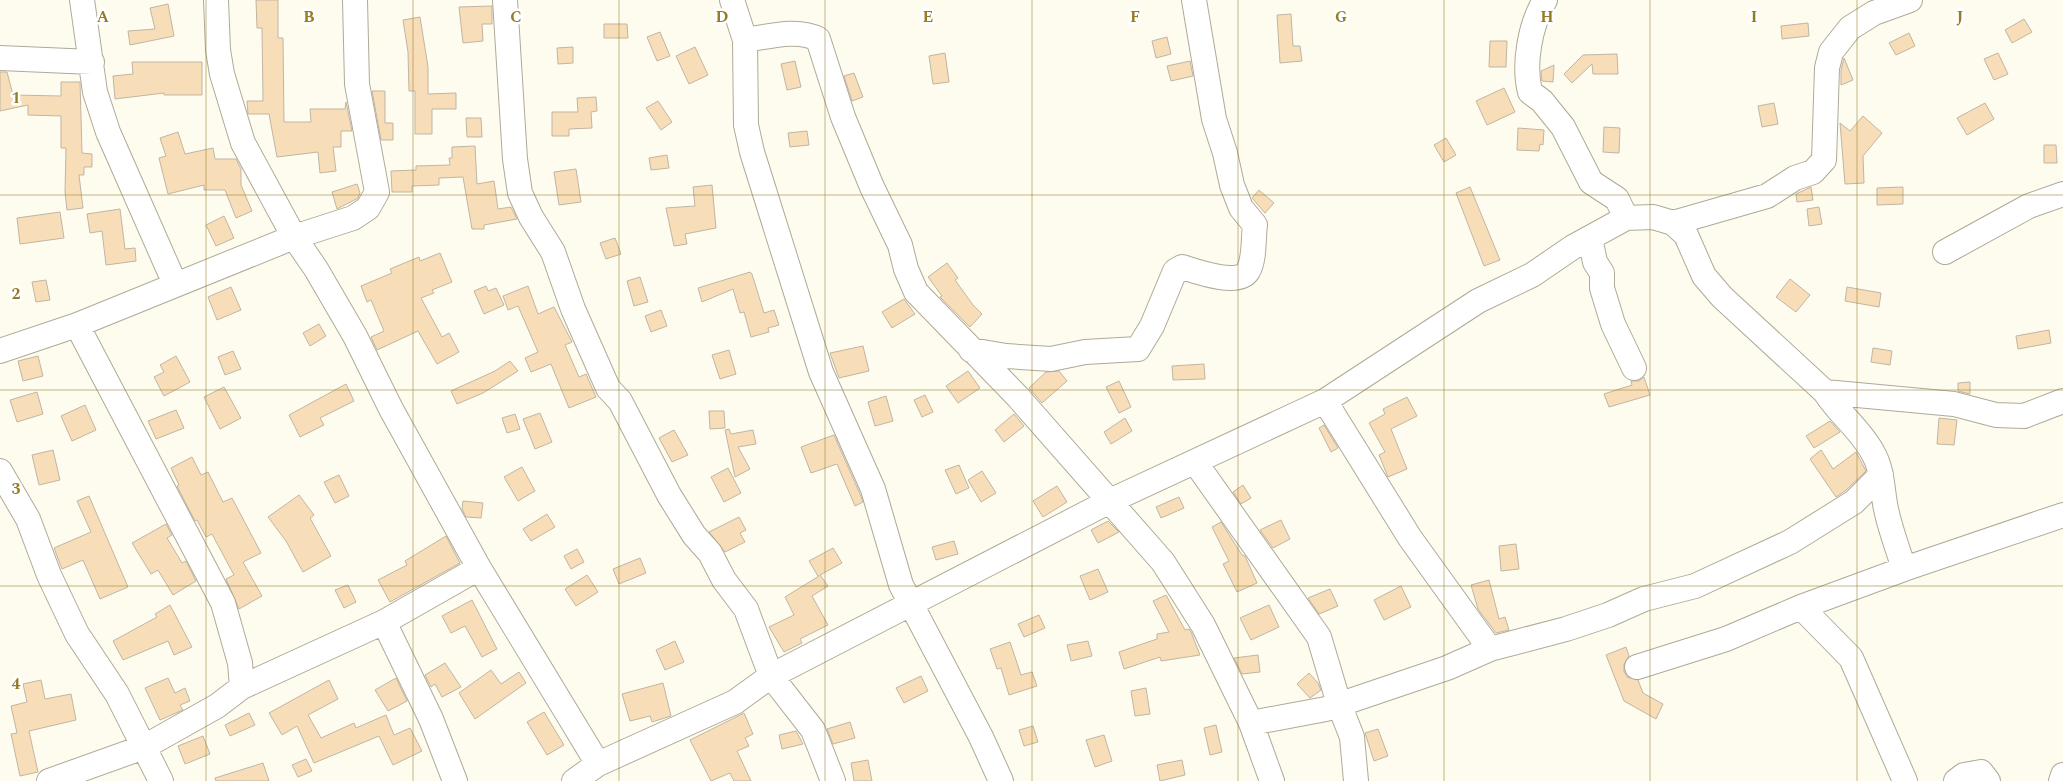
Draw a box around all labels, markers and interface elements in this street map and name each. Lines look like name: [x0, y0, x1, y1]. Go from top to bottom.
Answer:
text: A: [97, 5, 110, 29]
text: B: [303, 5, 315, 29]
text: C: [510, 5, 522, 29]
text: D: [716, 5, 729, 29]
text: E: [923, 5, 933, 29]
text: F: [1130, 5, 1140, 29]
text: G: [1335, 5, 1347, 29]
text: H: [1540, 5, 1554, 29]
text: I: [1751, 5, 1757, 29]
text: J: [1957, 5, 1964, 29]
text: 1: [12, 86, 20, 110]
text: 2: [12, 282, 21, 306]
text: 3: [12, 477, 21, 501]
text: 4: [12, 672, 21, 696]

